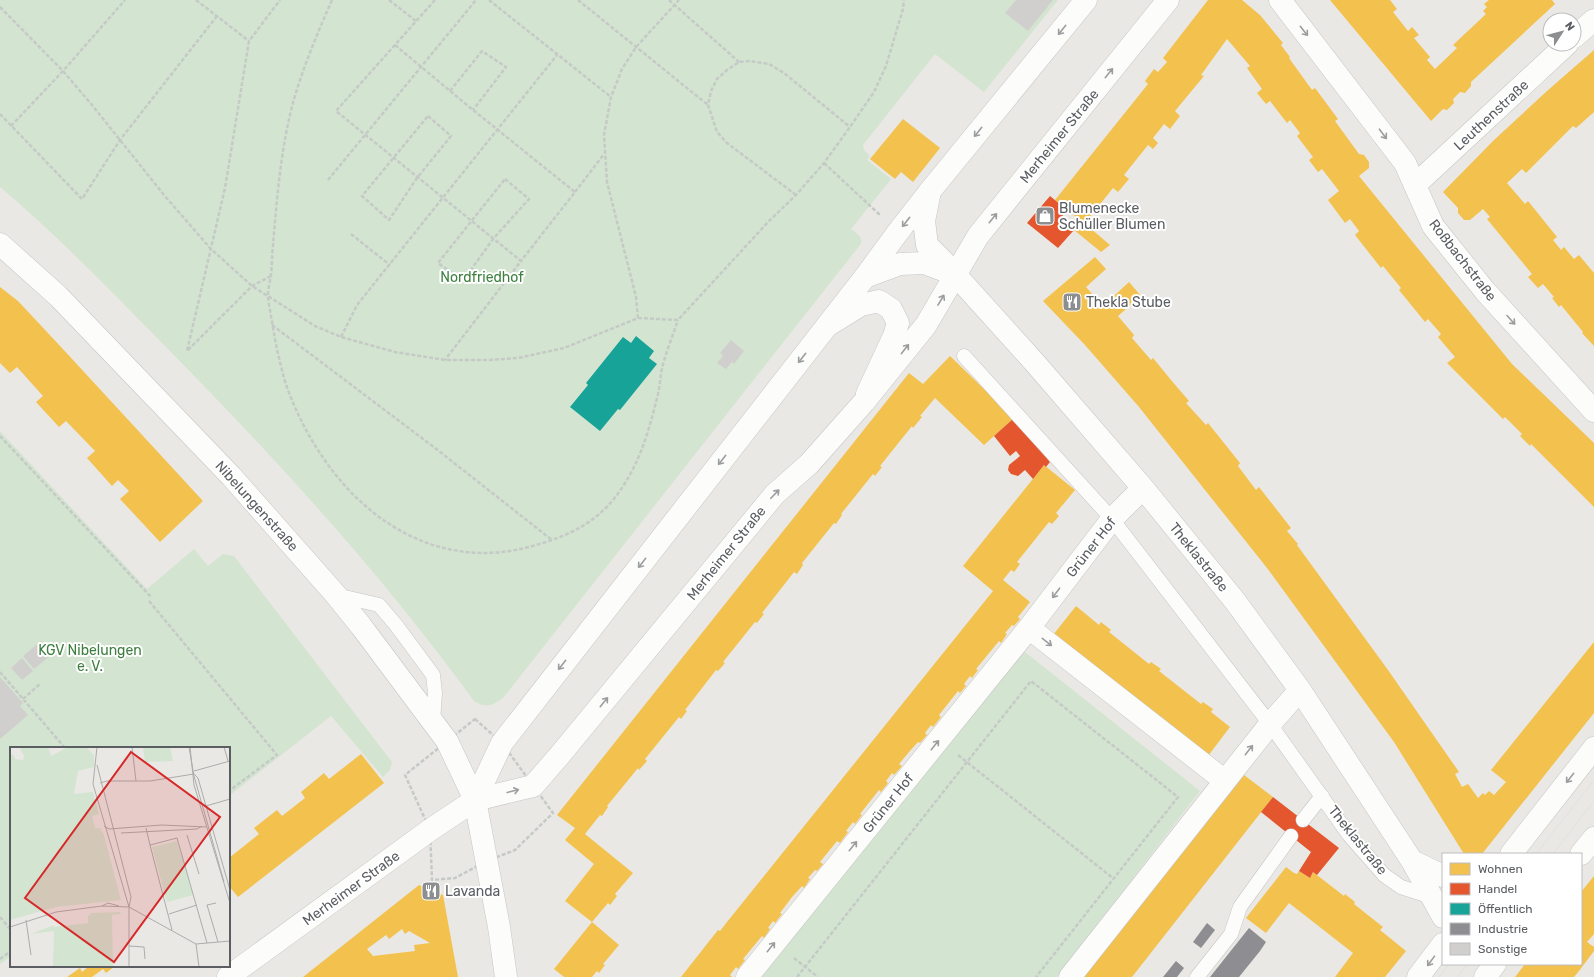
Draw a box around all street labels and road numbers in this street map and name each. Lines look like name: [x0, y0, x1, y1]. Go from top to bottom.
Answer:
street label: Leuthenstraße: [1450, 76, 1532, 154]
street label: Merheimer Straße: [1016, 86, 1103, 187]
street label: Roßbachstraße: [1425, 216, 1500, 305]
street label: Nibelungenstraße: [212, 458, 302, 555]
street label: Merheimer Straße: [683, 503, 770, 604]
street label: Grüner Hof: [1063, 513, 1120, 581]
street label: Theklastraße: [1166, 519, 1232, 595]
street label: Grüner Hof: [859, 770, 918, 836]
street label: Theklastraße: [1325, 802, 1391, 878]
street label: Merheimer Straße: [299, 847, 403, 929]

